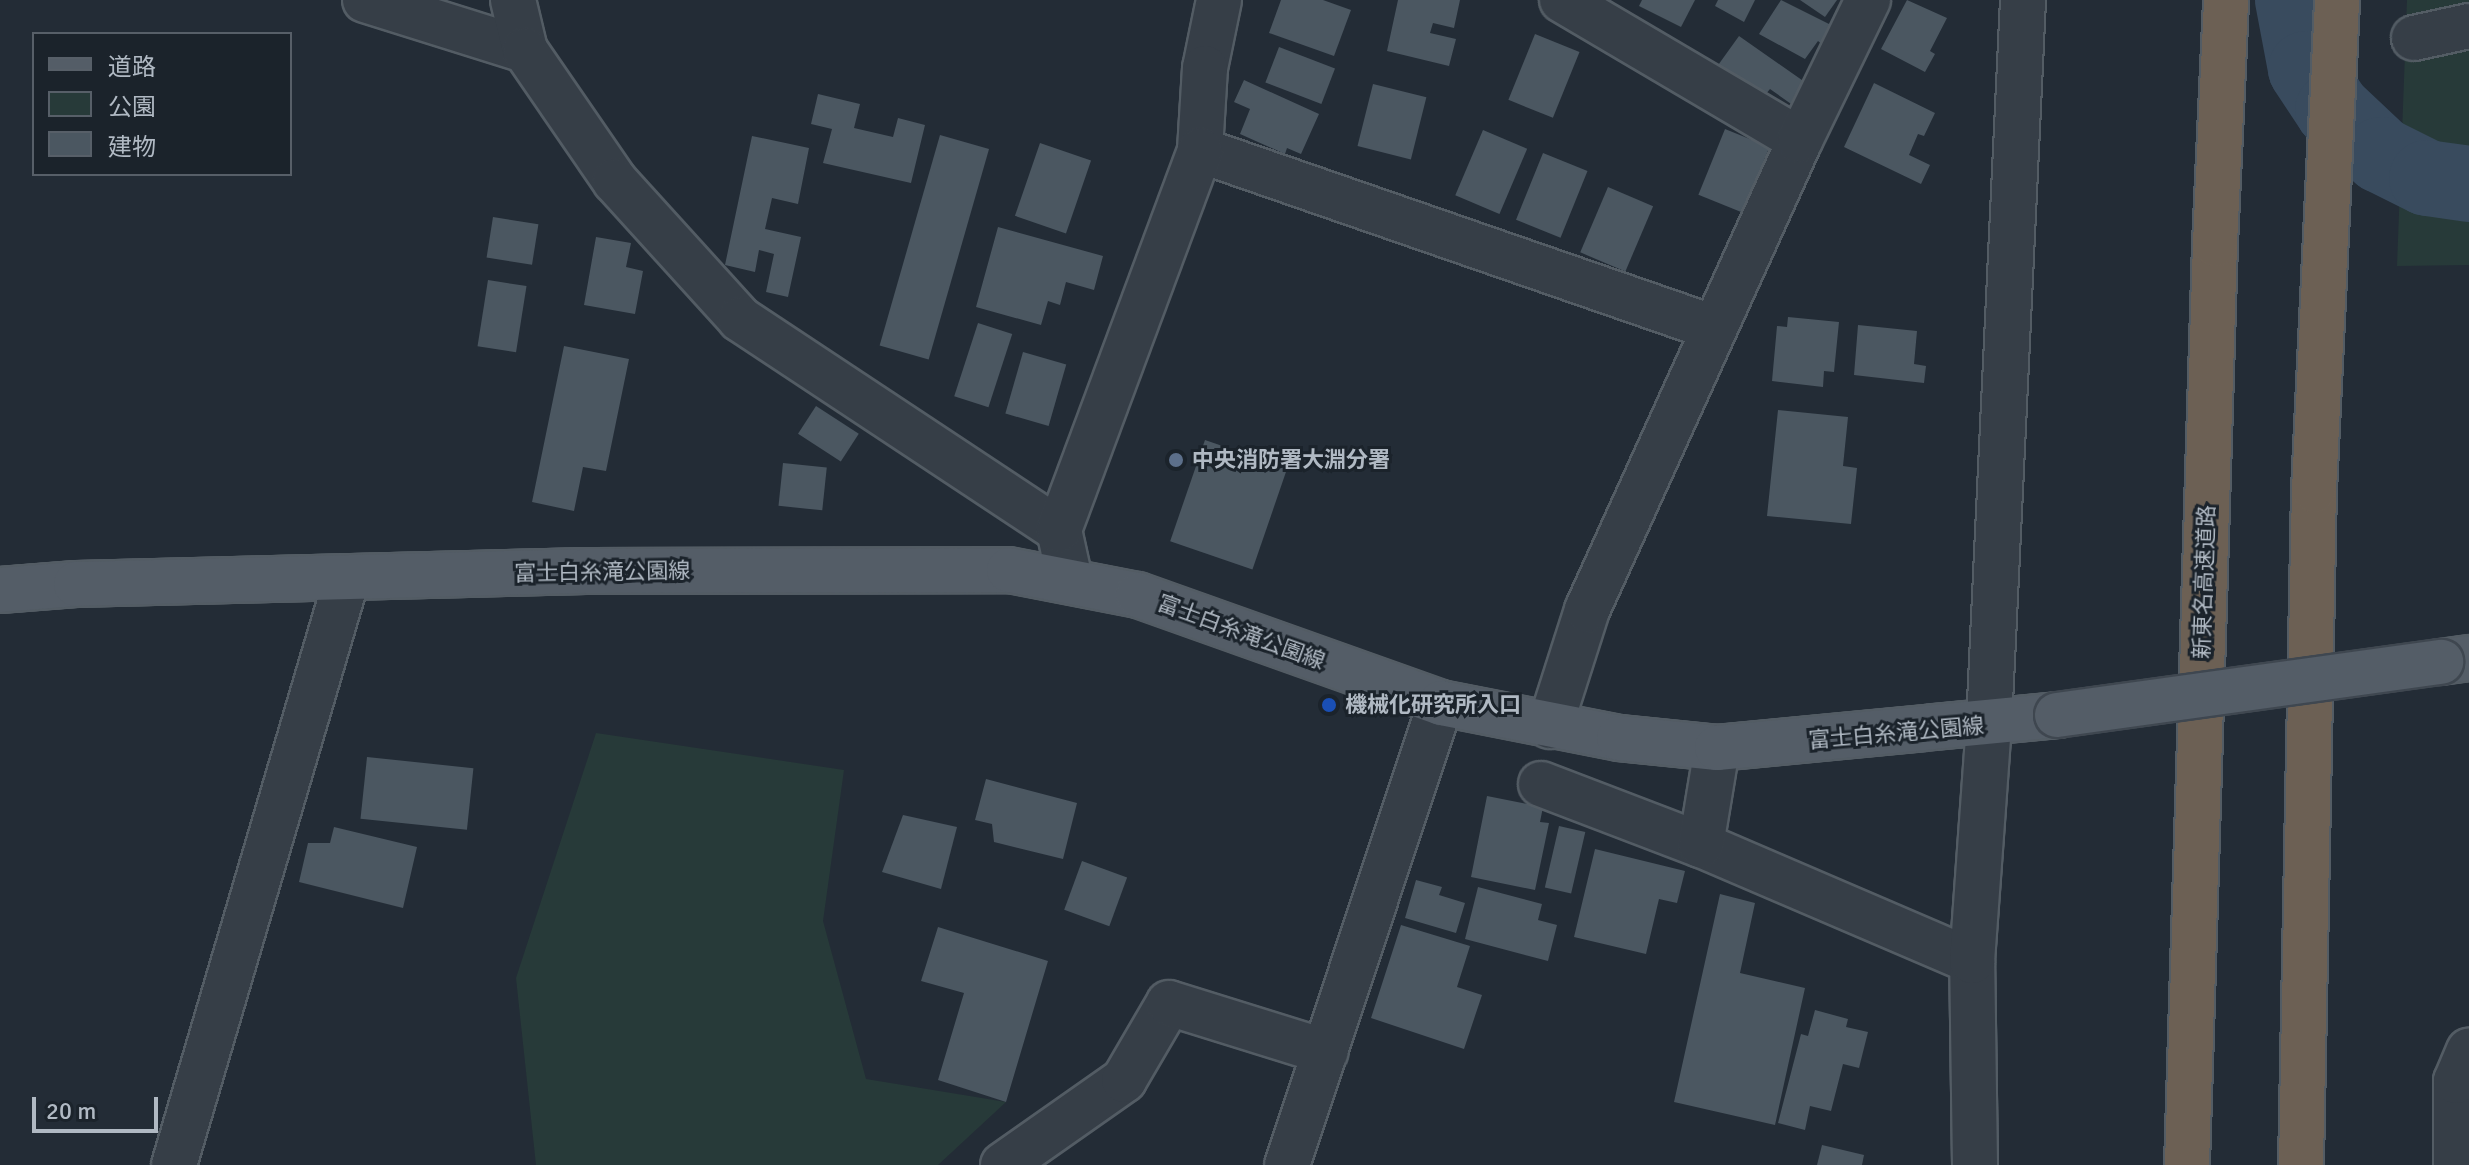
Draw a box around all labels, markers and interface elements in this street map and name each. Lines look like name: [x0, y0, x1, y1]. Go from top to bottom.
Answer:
legend: [32, 32, 292, 176]
text: 道路: [108, 52, 156, 82]
text: 公園: [108, 92, 156, 122]
text: 建物: [108, 132, 156, 162]
place label: 中央消防署大淵分署: [1192, 447, 1390, 473]
marker: 中央消防署大淵分署: [1167, 451, 1185, 469]
street label: 新東名高速道路: [2188, 505, 2220, 659]
street label: 富士白糸滝公園線: [514, 557, 690, 587]
street label: 富士白糸滝公園線: [1154, 589, 1328, 675]
place label: 機械化研究所入口: [1345, 692, 1521, 718]
marker: 機械化研究所入口: [1320, 696, 1338, 714]
street label: 富士白糸滝公園線: [1807, 712, 1985, 754]
scale bar: [36, 1081, 162, 1131]
text: 20 m: [46, 1096, 96, 1126]

